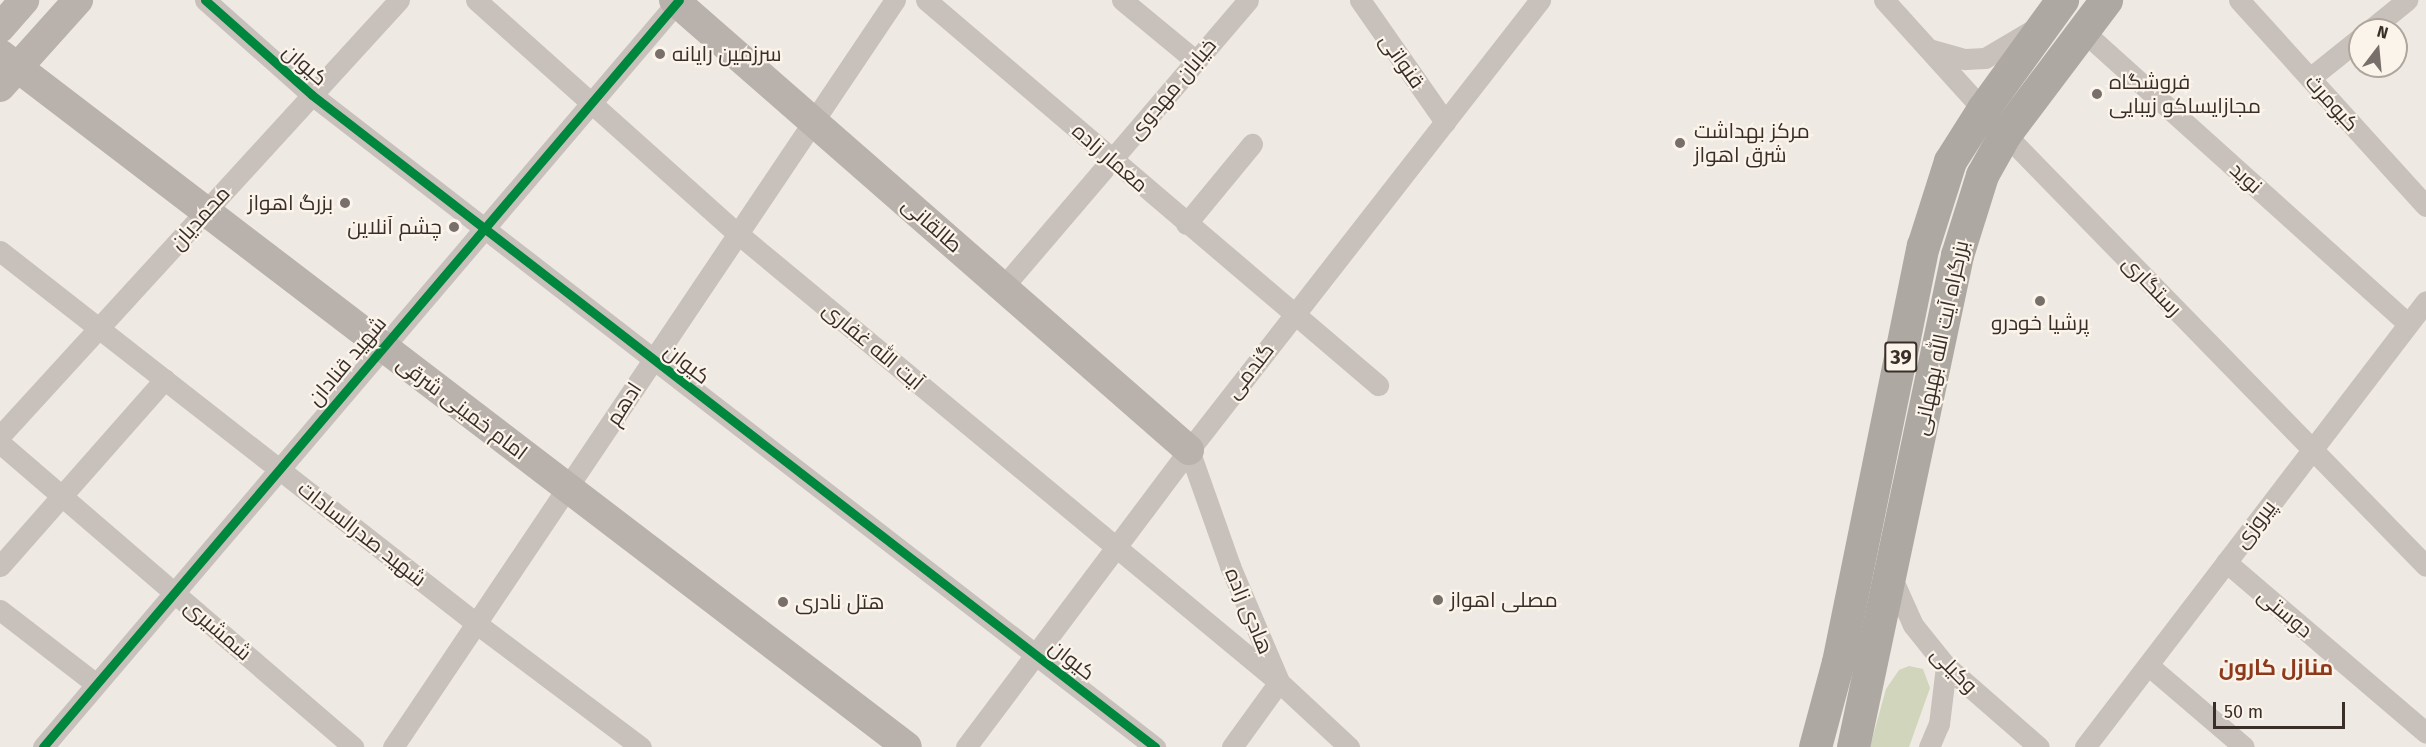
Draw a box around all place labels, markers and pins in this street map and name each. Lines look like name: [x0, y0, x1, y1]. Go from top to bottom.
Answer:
place label: سرزمین رایانه: [672, 41, 781, 67]
marker: سرزمین رایانه: [653, 47, 667, 61]
place label: فروشگاه مجازایساکو زیبایی: [2109, 69, 2261, 119]
marker: فروشگاه مجازایساکو زیبایی: [2090, 87, 2104, 101]
place label: مرکز بهداشت شرق اهواز: [1694, 118, 1810, 168]
marker: مرکز بهداشت شرق اهواز: [1671, 134, 1689, 152]
place label: بزرگ اهواز: [248, 190, 333, 216]
marker: بزرگ اهواز: [338, 196, 352, 210]
place label: چشم آنلاین: [347, 214, 442, 240]
marker: چشم آنلاین: [447, 220, 461, 234]
marker: پرشيا خودرو: [2033, 294, 2047, 308]
place label: پرشيا خودرو: [1991, 310, 2089, 336]
place label: مصلی اهواز: [1450, 587, 1558, 613]
place label: هتل نادری: [795, 589, 884, 615]
marker: مصلی اهواز: [1431, 593, 1445, 607]
marker: هتل نادری: [776, 595, 790, 609]

